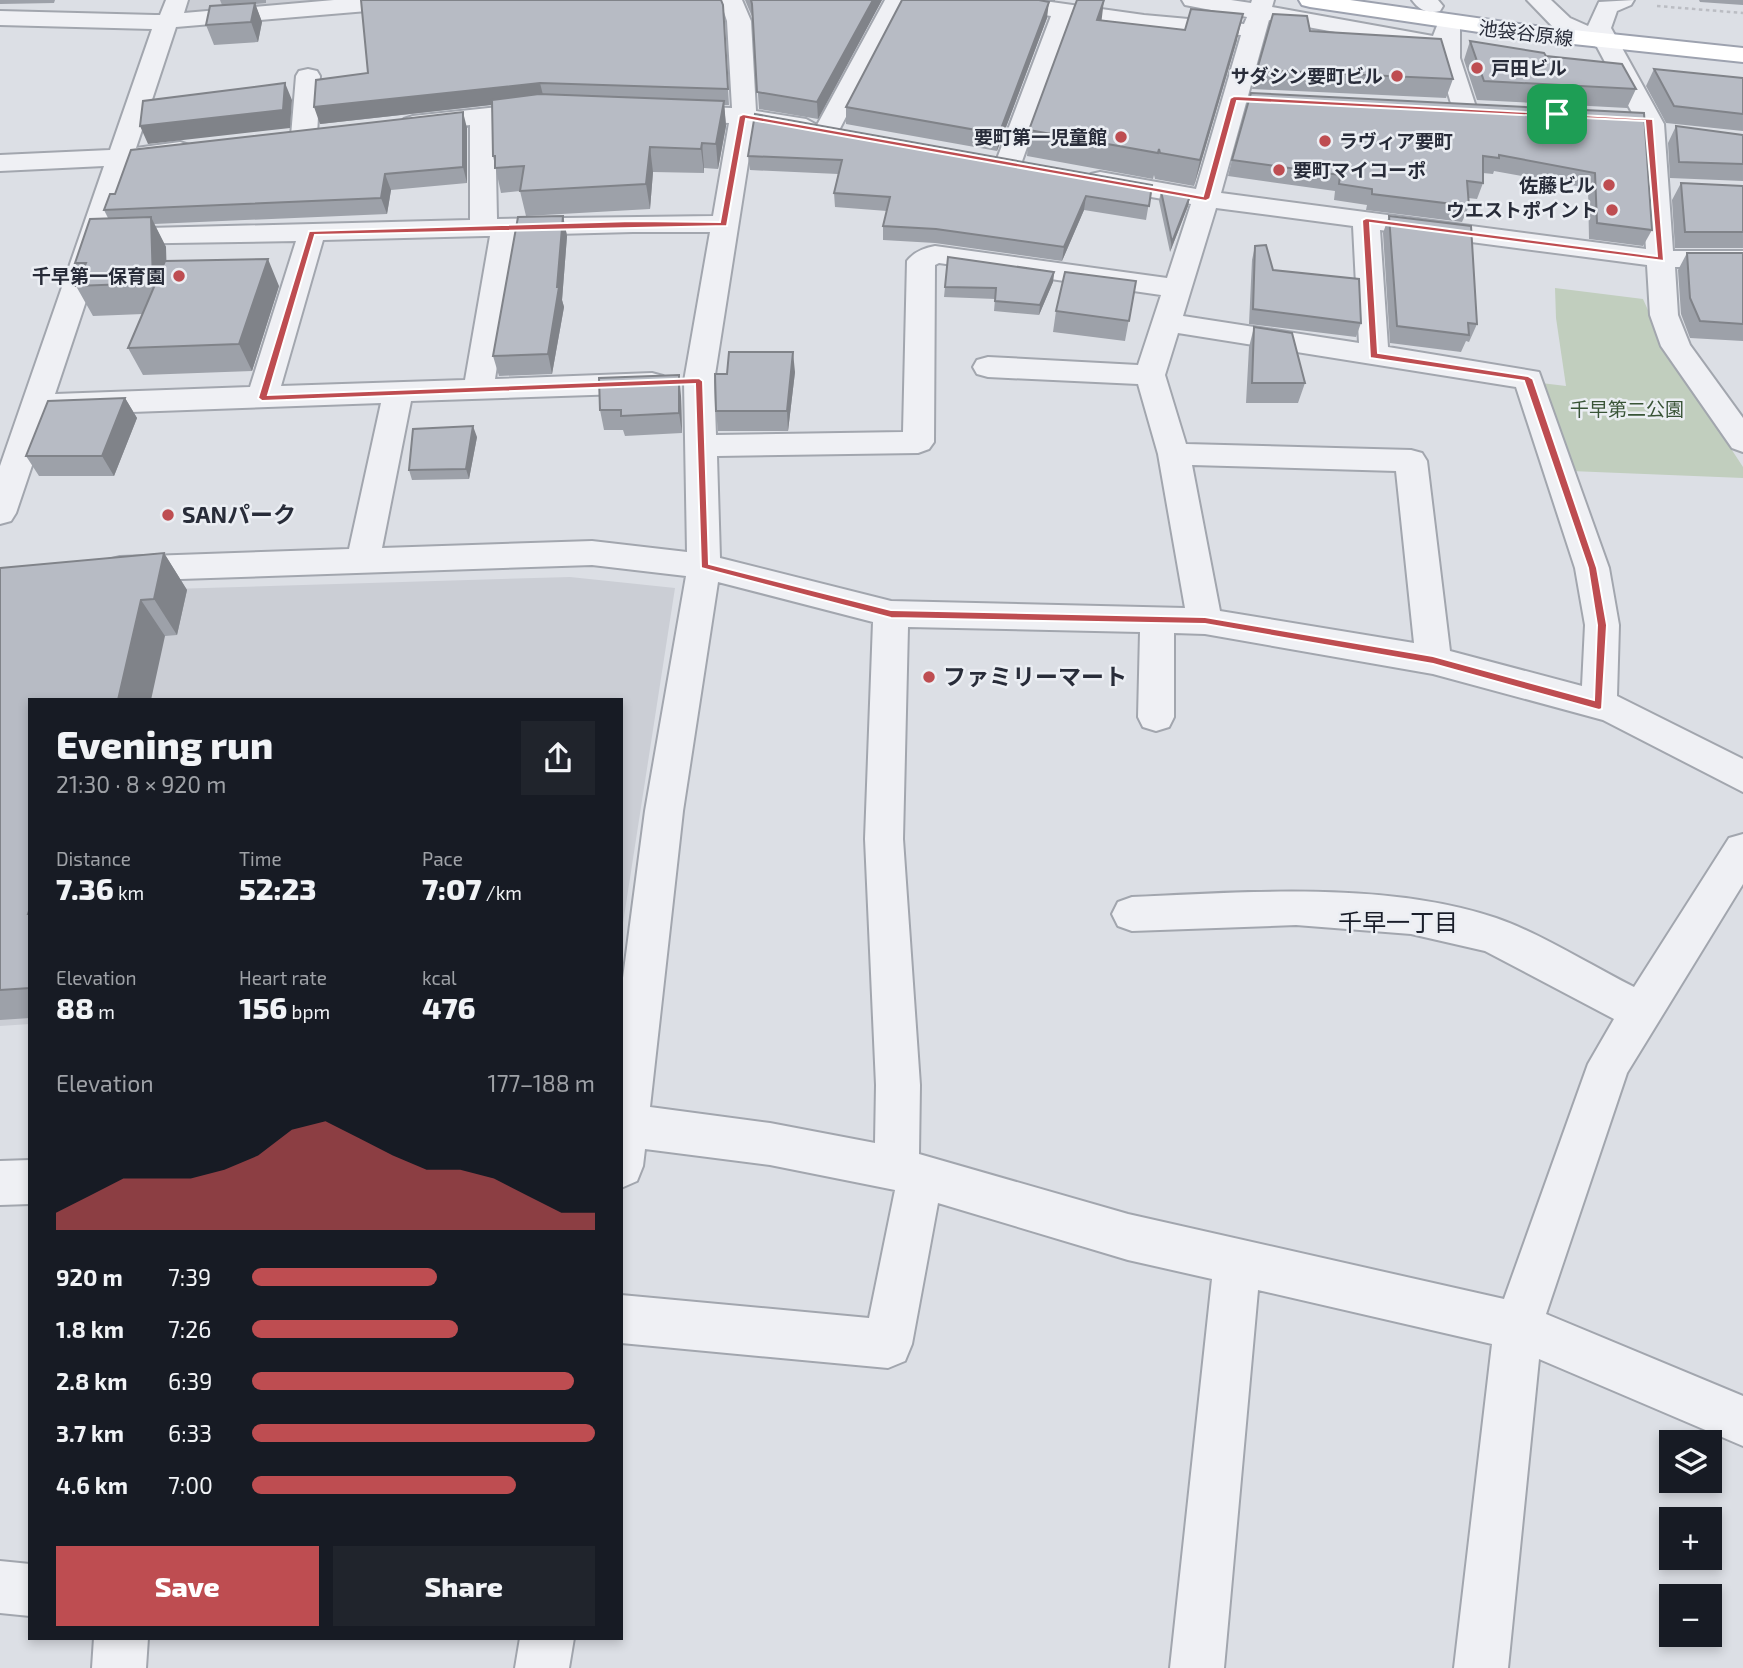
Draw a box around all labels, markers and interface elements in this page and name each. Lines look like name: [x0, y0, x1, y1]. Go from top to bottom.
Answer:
street label: 池袋谷原線: [1478, 15, 1575, 50]
place label: 戸田ビル: [1491, 56, 1567, 79]
marker: 戸田ビル: [1469, 60, 1485, 76]
place label: サダシン要町ビル: [1231, 64, 1383, 87]
marker: サダシン要町ビル: [1389, 68, 1405, 84]
pin: [1527, 84, 1587, 144]
icon: arrive: [1538, 95, 1576, 133]
place label: 要町第一児童館: [974, 125, 1107, 148]
marker: 要町第一児童館: [1113, 129, 1129, 145]
place label: ラヴィア要町: [1339, 129, 1453, 152]
marker: ラヴィア要町: [1317, 133, 1333, 149]
place label: 要町マイコーポ: [1293, 158, 1426, 181]
marker: 要町マイコーポ: [1271, 162, 1287, 178]
place label: 佐藤ビル: [1519, 173, 1595, 196]
marker: 佐藤ビル: [1601, 177, 1617, 193]
place label: ウエストポイント: [1446, 198, 1598, 221]
marker: ウエストポイント: [1604, 202, 1620, 218]
place label: 千早第一保育園: [32, 264, 165, 287]
marker: 千早第一保育園: [171, 268, 187, 284]
park label: 千早第二公園: [1570, 397, 1684, 420]
place label: SANパーク: [182, 500, 296, 528]
marker: SANパーク: [160, 507, 176, 523]
place label: ファミリーマート: [943, 662, 1127, 690]
marker: ファミリーマート: [921, 669, 937, 685]
text: Evening run: [56, 721, 273, 767]
button: share: [521, 721, 595, 795]
text: 21:30 · 8 × 920 m: [56, 770, 226, 798]
text: Distance: [56, 847, 131, 870]
text: Time: [239, 847, 282, 870]
text: Pace: [422, 847, 463, 870]
text: 7.36: [56, 870, 114, 906]
text: 52:23: [239, 870, 317, 906]
text: 7:07: [422, 870, 482, 906]
text: km: [114, 881, 144, 904]
text: /km: [482, 881, 522, 904]
district label: 千早一丁目: [1338, 907, 1458, 936]
text: Elevation: [56, 966, 137, 989]
text: Heart rate: [239, 966, 327, 989]
text: kcal: [422, 966, 457, 989]
text: 88: [56, 989, 94, 1025]
text: 156: [239, 989, 287, 1025]
text: 476: [422, 989, 476, 1025]
text: m: [94, 1000, 115, 1023]
text: bpm: [287, 1000, 330, 1023]
text: Elevation: [56, 1069, 154, 1097]
text: 177–188 m: [488, 1069, 595, 1097]
text: 920 m: [56, 1263, 123, 1291]
text: 7:39: [168, 1263, 211, 1291]
text: 1.8 km: [56, 1315, 124, 1343]
text: 7:26: [168, 1315, 211, 1343]
text: 2.8 km: [56, 1367, 127, 1395]
text: 6:39: [168, 1367, 213, 1395]
text: 3.7 km: [56, 1419, 124, 1447]
text: 6:33: [168, 1419, 212, 1447]
map controls: [1659, 1430, 1722, 1647]
button: layers: [1659, 1430, 1722, 1493]
text: 4.6 km: [56, 1471, 128, 1499]
text: 7:00: [168, 1471, 213, 1499]
button: +: [1659, 1507, 1722, 1570]
button: Save: [56, 1546, 319, 1626]
button: Share: [333, 1546, 595, 1626]
button: −: [1659, 1584, 1722, 1647]

